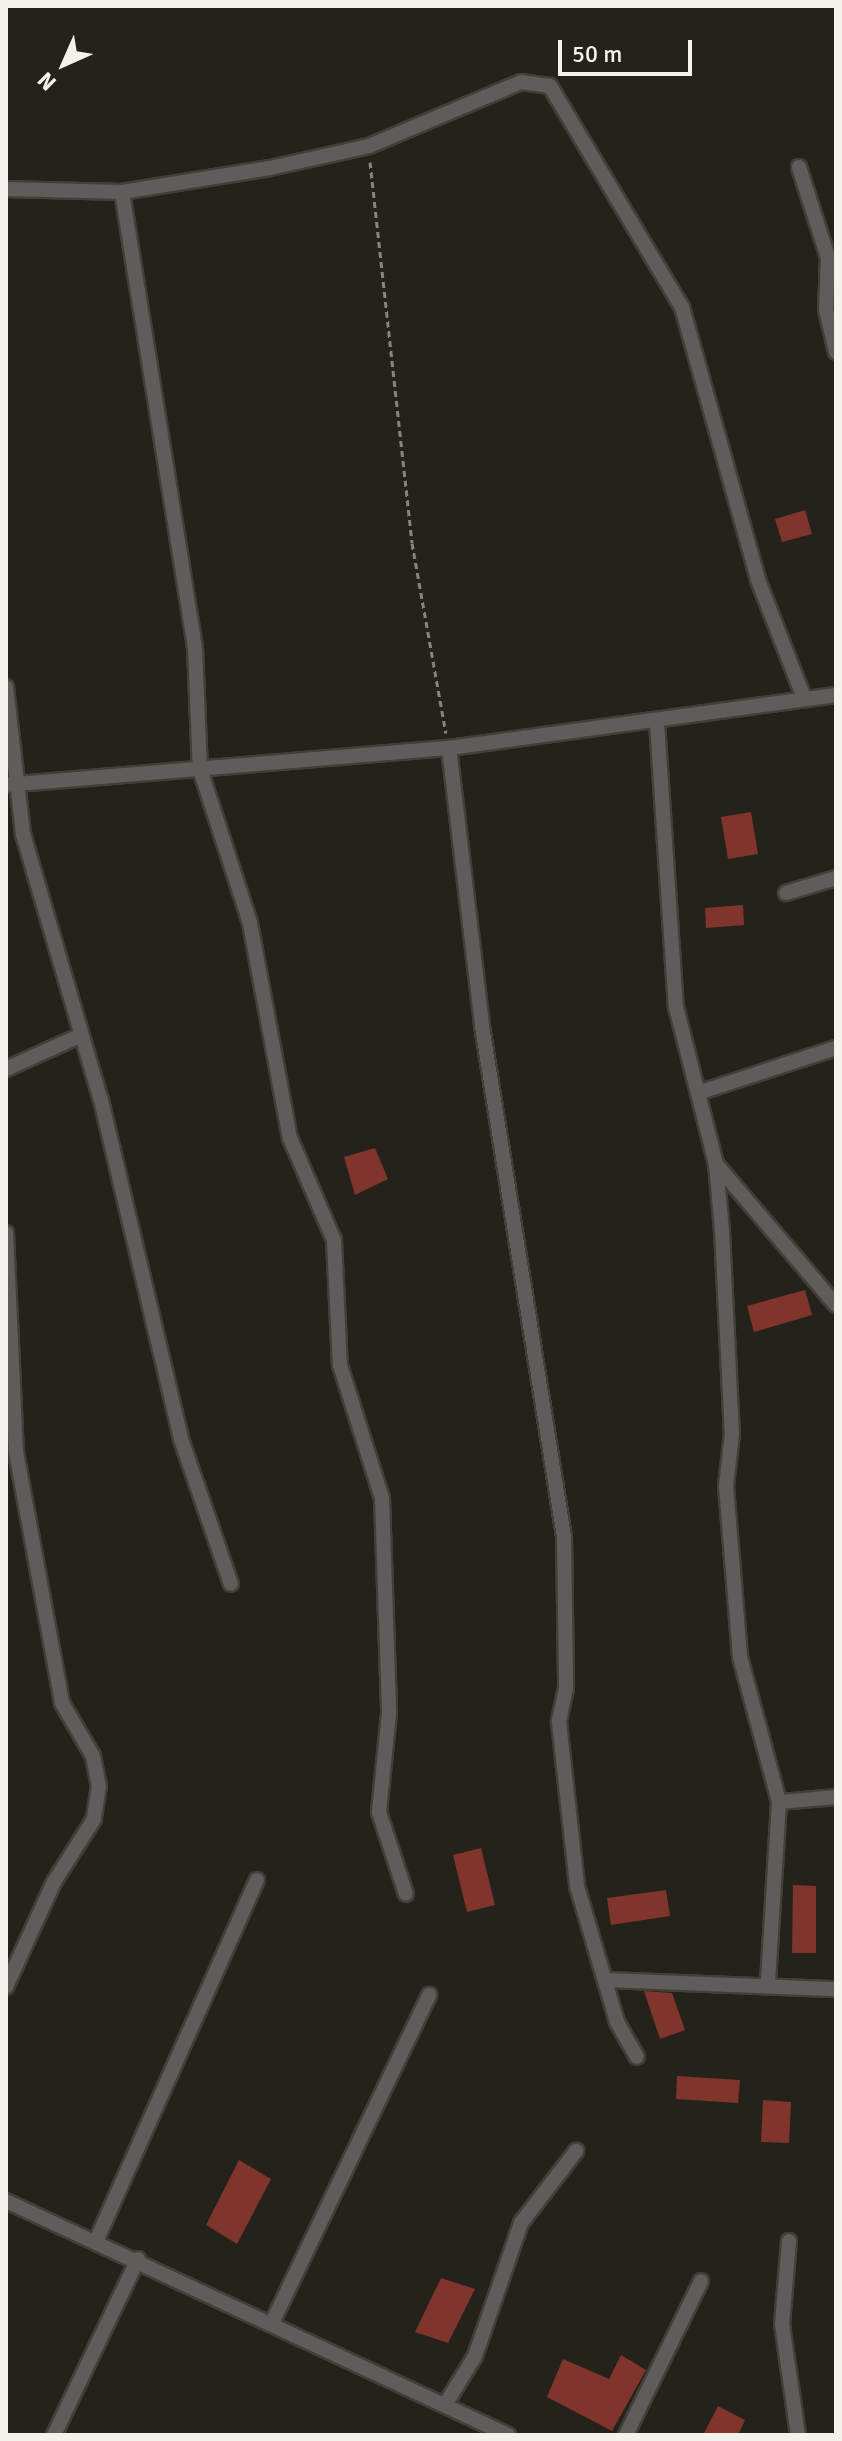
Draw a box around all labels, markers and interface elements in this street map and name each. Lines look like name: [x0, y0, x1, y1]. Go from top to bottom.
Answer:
north arrow: [24, 24, 104, 104]
scale bar: [562, 24, 696, 74]
text: 50 m: [572, 39, 622, 69]
text: N: [32, 66, 62, 96]

